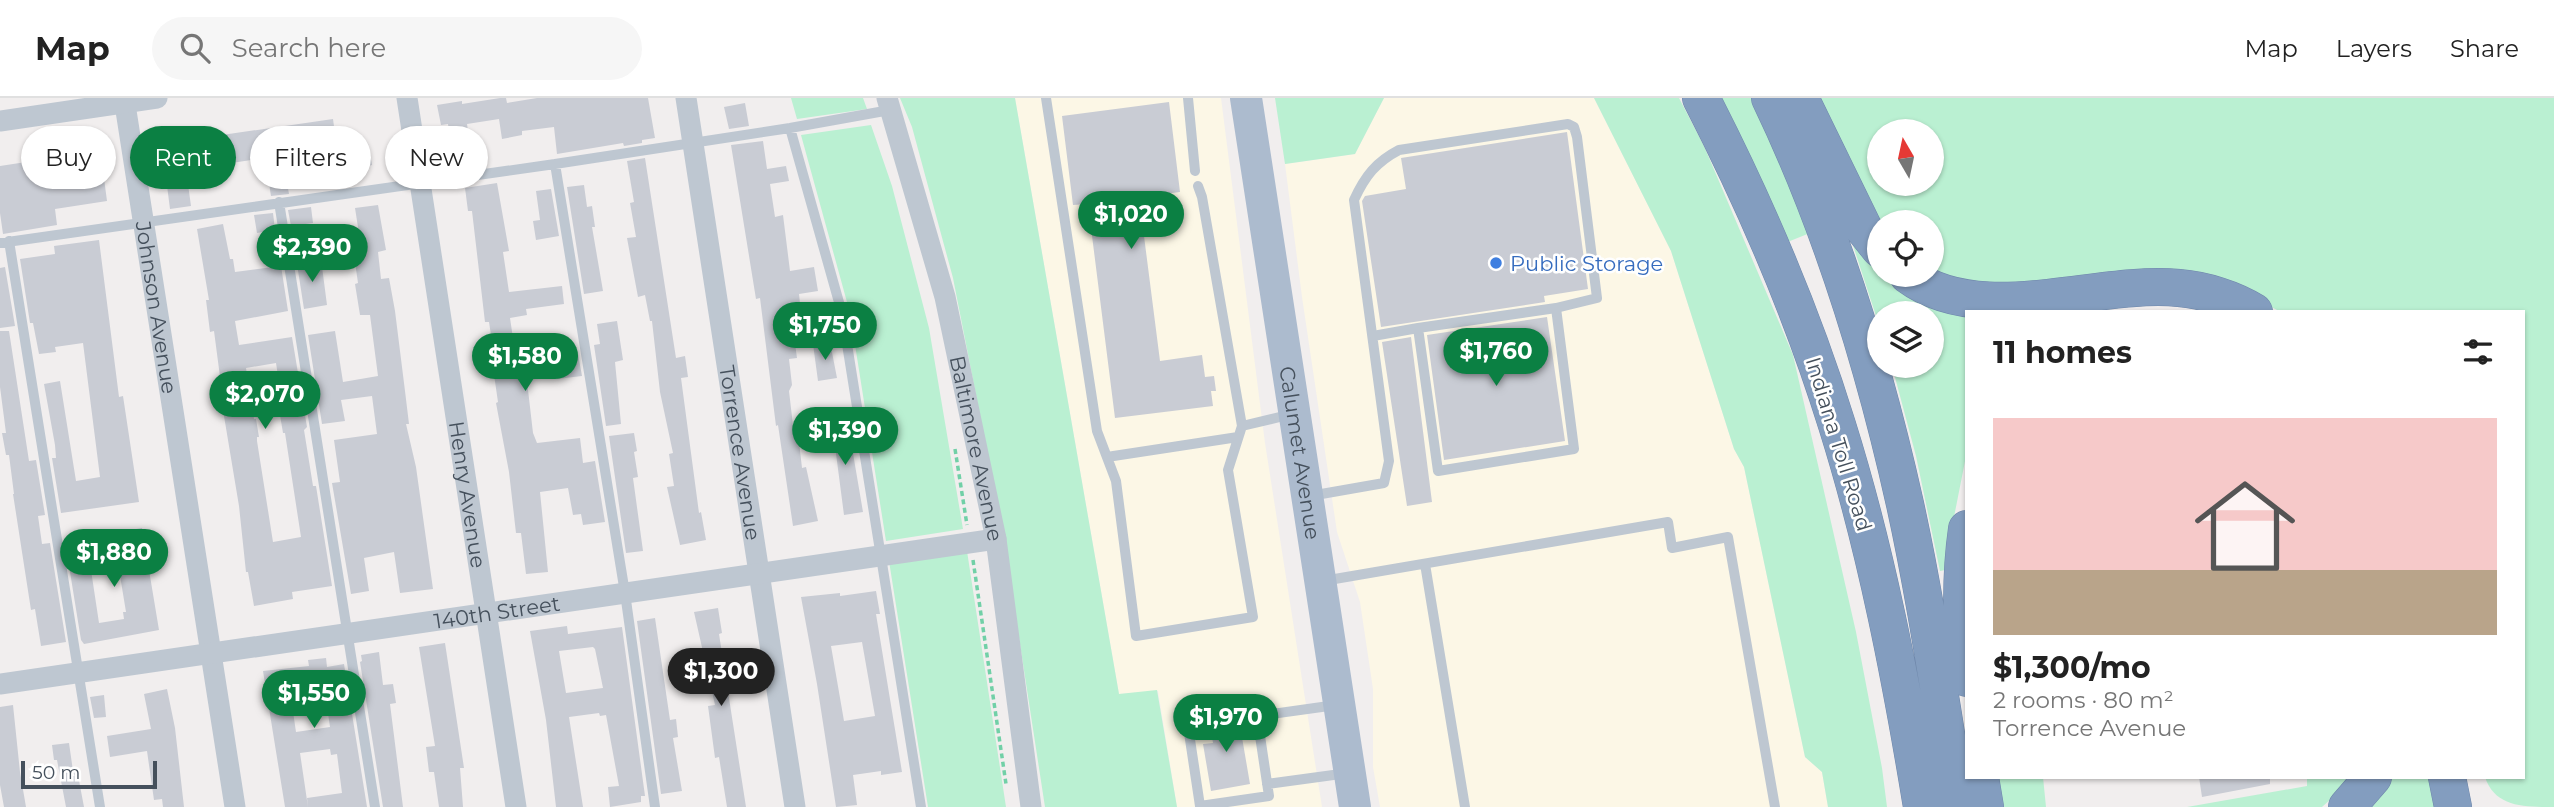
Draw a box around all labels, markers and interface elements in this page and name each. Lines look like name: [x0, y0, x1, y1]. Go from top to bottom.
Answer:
search box: [152, 17, 642, 80]
text: Map: [35, 28, 110, 68]
icon: search: [176, 29, 214, 67]
text: Search here: [232, 32, 386, 64]
text: Map: [2244, 34, 2298, 63]
text: Layers: [2336, 34, 2412, 63]
text: Share: [2450, 34, 2519, 63]
north arrow: [1867, 119, 1944, 196]
map controls: [1867, 119, 1944, 378]
chip: Buy: [21, 126, 116, 189]
chip: Rent: [130, 126, 236, 189]
chip: Filters: [250, 126, 371, 189]
chip: New: [385, 126, 488, 189]
pin: $1,020: [1074, 192, 1188, 251]
text: $1,020: [1094, 200, 1168, 228]
button: locate: [1867, 210, 1944, 287]
street label: Johnson Avenue: [131, 218, 183, 396]
pin: $2,390: [255, 225, 369, 284]
text: $2,390: [273, 233, 351, 261]
place label: Public Storage: [1510, 251, 1663, 276]
marker: Public Storage: [1488, 255, 1504, 271]
button: layers: [1867, 301, 1944, 378]
pin: $1,750: [768, 302, 882, 362]
text: $1,750: [789, 311, 861, 339]
pin: $1,760: [1439, 328, 1553, 388]
icon: filters: [2459, 333, 2497, 371]
pin: $1,580: [468, 334, 582, 393]
text: 11 homes: [1993, 334, 2132, 371]
text: $1,760: [1459, 337, 1533, 365]
text: $1,580: [488, 342, 562, 370]
street label: Baltimore Avenue: [945, 353, 1009, 543]
street label: Indiana Toll Road: [1801, 354, 1877, 534]
street label: Torrence Avenue: [715, 364, 766, 542]
street label: Calumet Avenue: [1275, 364, 1326, 541]
pin: $2,070: [208, 372, 322, 431]
text: $2,070: [225, 380, 305, 408]
pin: $1,390: [788, 408, 902, 467]
text: $1,390: [808, 416, 882, 444]
street label: Henry Avenue: [444, 419, 492, 570]
icon: home: [2182, 463, 2308, 589]
pin: $1,880: [57, 530, 171, 589]
text: $1,880: [76, 538, 152, 566]
street label: 140th Street: [432, 590, 562, 633]
pin: $1,300: [664, 648, 778, 708]
text: $1,300/mo: [1993, 649, 2151, 686]
text: $1,300: [684, 657, 758, 685]
pin: $1,550: [257, 670, 371, 730]
text: $1,550: [278, 679, 350, 707]
text: 2 rooms · 80 m²: [1993, 686, 2174, 714]
pin: $1,970: [1169, 694, 1283, 754]
text: $1,970: [1189, 703, 1263, 731]
text: Torrence Avenue: [1993, 714, 2186, 742]
scale bar: [21, 758, 158, 790]
text: 50 m: [32, 761, 80, 784]

